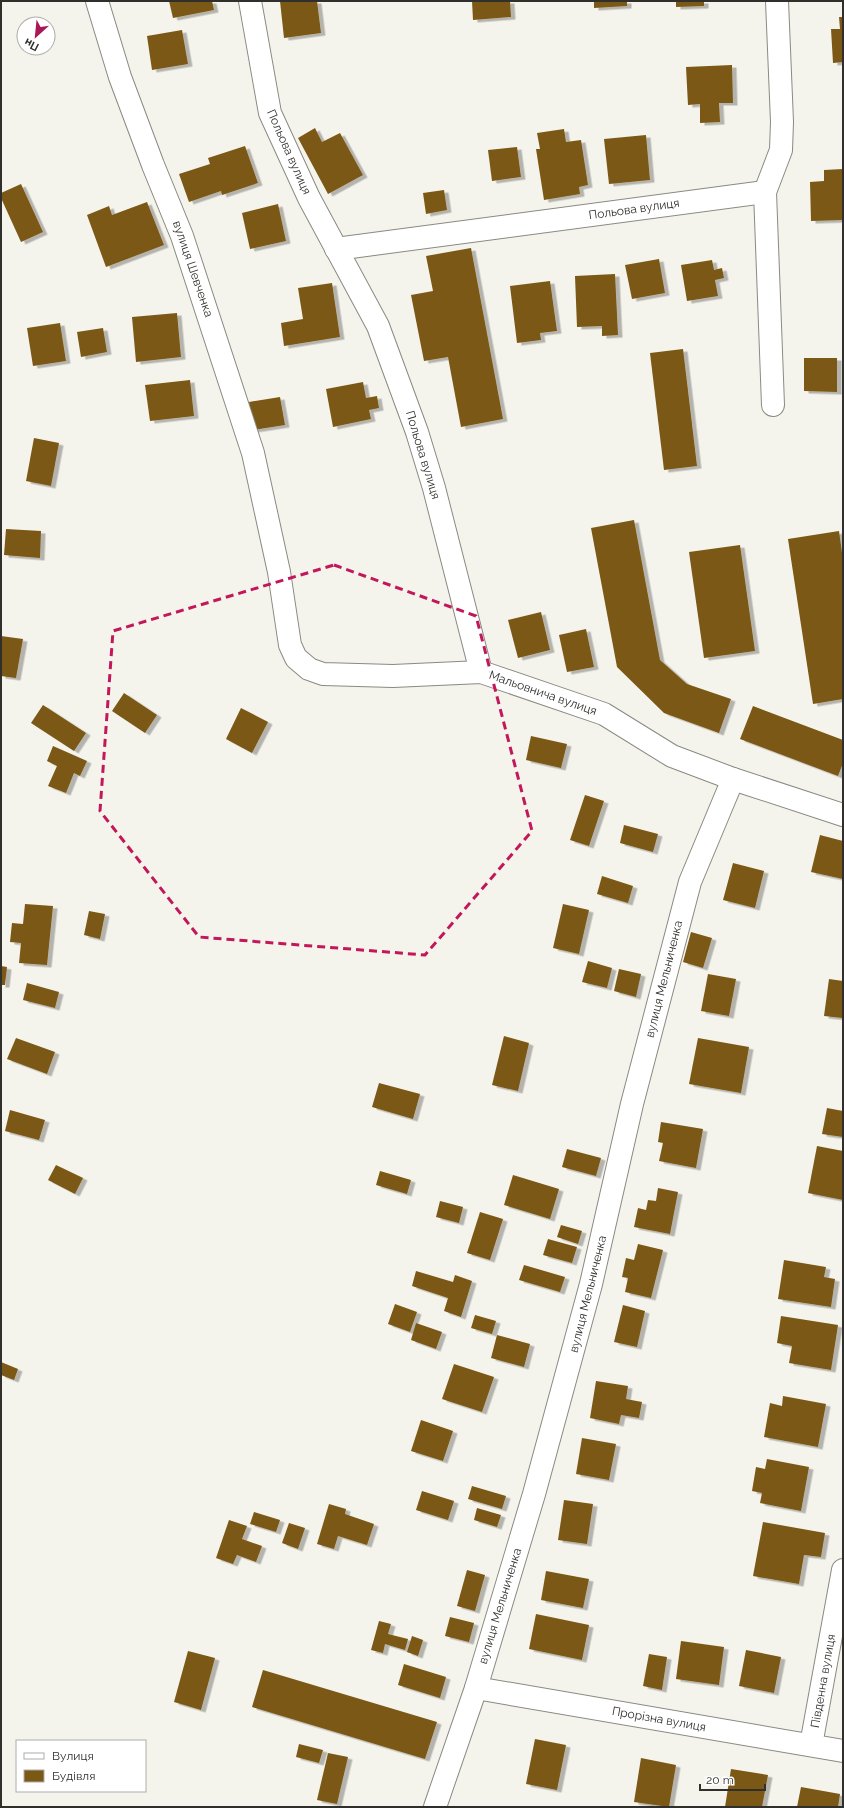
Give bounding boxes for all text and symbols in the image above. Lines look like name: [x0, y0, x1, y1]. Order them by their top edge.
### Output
north arrow: [16, 16, 56, 56]
text: Пн: [22, 35, 41, 54]
street label: Польова вулиця: [264, 107, 314, 197]
street label: Польова вулиця: [588, 196, 680, 222]
street label: вулиця Шевченка: [170, 219, 216, 319]
street label: Польова вулиця: [403, 409, 443, 501]
street label: Мальовнича вулиця: [487, 668, 599, 718]
street label: вулиця Мельниченка: [643, 919, 685, 1039]
street label: вулиця Мельниченка: [567, 1234, 609, 1354]
street label: вулиця Мельниченка: [476, 1546, 524, 1666]
street label: Південна вулиця: [808, 1633, 838, 1729]
street label: Прорізна вулиця: [611, 1704, 707, 1734]
legend: [16, 1740, 146, 1792]
text: Вулиця: [52, 1749, 94, 1763]
scale bar: [700, 1766, 765, 1792]
text: Будівля: [52, 1769, 95, 1783]
text: 20 m: [706, 1773, 734, 1787]

